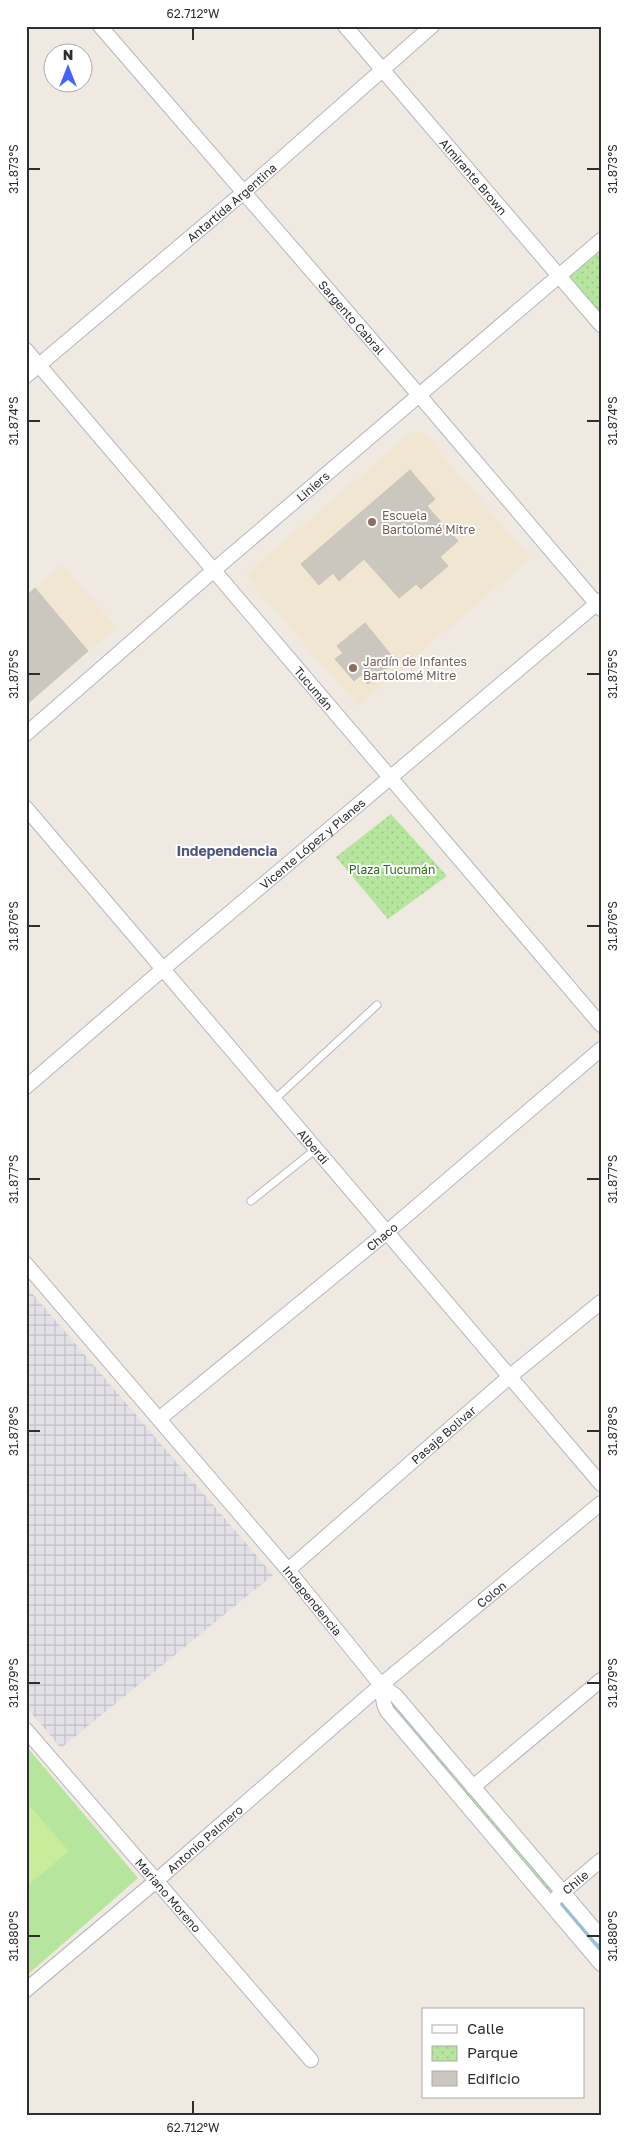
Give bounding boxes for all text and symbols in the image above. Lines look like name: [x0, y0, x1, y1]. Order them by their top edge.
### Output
text: 62.712°W: [166, 6, 220, 21]
north arrow: [42, 42, 92, 92]
text: N: [63, 46, 73, 63]
street label: Almirante Brown: [437, 135, 511, 218]
text: 31.873°S: [6, 144, 21, 194]
text: 31.873°S: [605, 144, 620, 194]
street label: Antartida Argentina: [183, 160, 279, 245]
street label: Sargento Cabral: [316, 277, 388, 358]
text: 31.874°S: [6, 396, 21, 446]
text: 31.874°S: [605, 396, 620, 446]
street label: Liniers: [293, 468, 332, 504]
place label: Escuela Bartolomé Mitre: [382, 508, 475, 537]
marker: Escuela Bartolomé Mitre: [366, 516, 378, 528]
text: 31.875°S: [6, 649, 21, 699]
text: 31.875°S: [605, 649, 620, 699]
place label: Jardín de Infantes Bartolomé Mitre: [363, 654, 467, 683]
marker: Jardín de Infantes Bartolomé Mitre: [347, 662, 359, 674]
street label: Tucumán: [291, 663, 337, 713]
street label: Vicente López y Planes: [256, 795, 368, 892]
district label: Independencia: [177, 842, 277, 859]
park label: Plaza Tucumán: [349, 862, 435, 877]
text: 31.876°S: [6, 901, 21, 951]
text: 31.876°S: [605, 901, 620, 951]
street label: Alberdi: [295, 1126, 333, 1167]
text: 31.877°S: [6, 1154, 21, 1203]
text: 31.877°S: [605, 1154, 620, 1203]
street label: Chaco: [363, 1219, 400, 1254]
street label: Pasaje Bolivar: [408, 1402, 479, 1467]
text: 31.878°S: [6, 1406, 21, 1456]
text: 31.878°S: [605, 1406, 620, 1456]
street label: Independencia: [280, 1562, 345, 1638]
street label: Colon: [473, 1577, 509, 1610]
text: 31.879°S: [6, 1658, 21, 1708]
text: 31.879°S: [605, 1658, 620, 1708]
street label: Antonio Palmero: [163, 1802, 246, 1876]
street label: Mariano Moreno: [132, 1855, 205, 1935]
street label: Chile: [559, 1867, 591, 1897]
text: 31.880°S: [6, 1910, 21, 1961]
text: 31.880°S: [605, 1910, 620, 1961]
legend: [422, 2008, 584, 2098]
text: Calle: [467, 2019, 504, 2037]
text: Parque: [467, 2043, 518, 2061]
text: Edificio: [467, 2069, 520, 2087]
text: 62.712°W: [166, 2120, 220, 2135]

